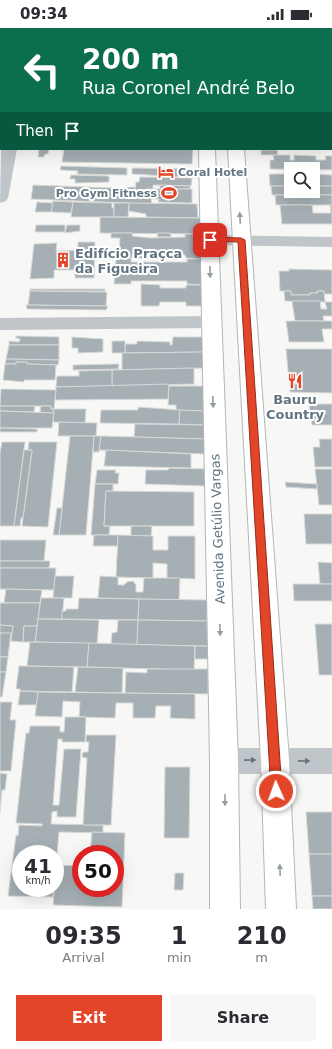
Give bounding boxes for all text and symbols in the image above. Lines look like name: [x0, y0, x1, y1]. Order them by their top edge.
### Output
text: 09:34: [20, 5, 68, 23]
text: 200 m: [82, 43, 179, 76]
icon: left: [16, 44, 68, 96]
text: Rua Coronel André Belo: [82, 77, 295, 98]
icon: arrive: [61, 120, 83, 142]
text: Then: [16, 122, 53, 140]
map controls: [284, 162, 320, 198]
button: search: [284, 162, 320, 198]
hotel icon: Coral Hotel: [157, 163, 175, 181]
place label: Coral Hotel: [178, 166, 247, 179]
sports icon: Pro Gym Fitness: [160, 184, 178, 202]
place label: Pro Gym Fitness: [56, 187, 157, 200]
one-way arrow: [237, 211, 243, 224]
pin: [193, 223, 227, 257]
icon: arrive: [199, 229, 221, 251]
place label: Edifício Praçca da Figueira: [75, 246, 182, 276]
building icon: Edifício Praçca da Figueira: [54, 251, 72, 269]
one-way arrow: [207, 266, 213, 279]
restaurant icon: Bauru Country: [286, 372, 304, 390]
place label: Bauru Country: [266, 392, 325, 422]
one-way arrow: [210, 396, 216, 409]
street label: Avenida Getúlio Vargas: [207, 453, 228, 605]
one-way arrow: [217, 624, 223, 637]
one-way arrow: [244, 757, 256, 764]
one-way arrow: [298, 758, 311, 764]
position arrow: [255, 770, 297, 812]
one-way arrow: [222, 794, 228, 807]
speed limit sign: 50: [72, 845, 124, 897]
text: 41: [24, 854, 52, 878]
one-way arrow: [276, 864, 283, 876]
text: km/h: [25, 875, 51, 886]
text: 09:35: [45, 922, 122, 950]
text: 1: [171, 922, 187, 950]
text: 210: [237, 922, 287, 950]
text: Arrival: [62, 950, 105, 965]
text: min: [167, 950, 191, 965]
text: m: [255, 950, 268, 965]
button: Exit: [16, 995, 162, 1041]
button: Share: [170, 995, 316, 1041]

